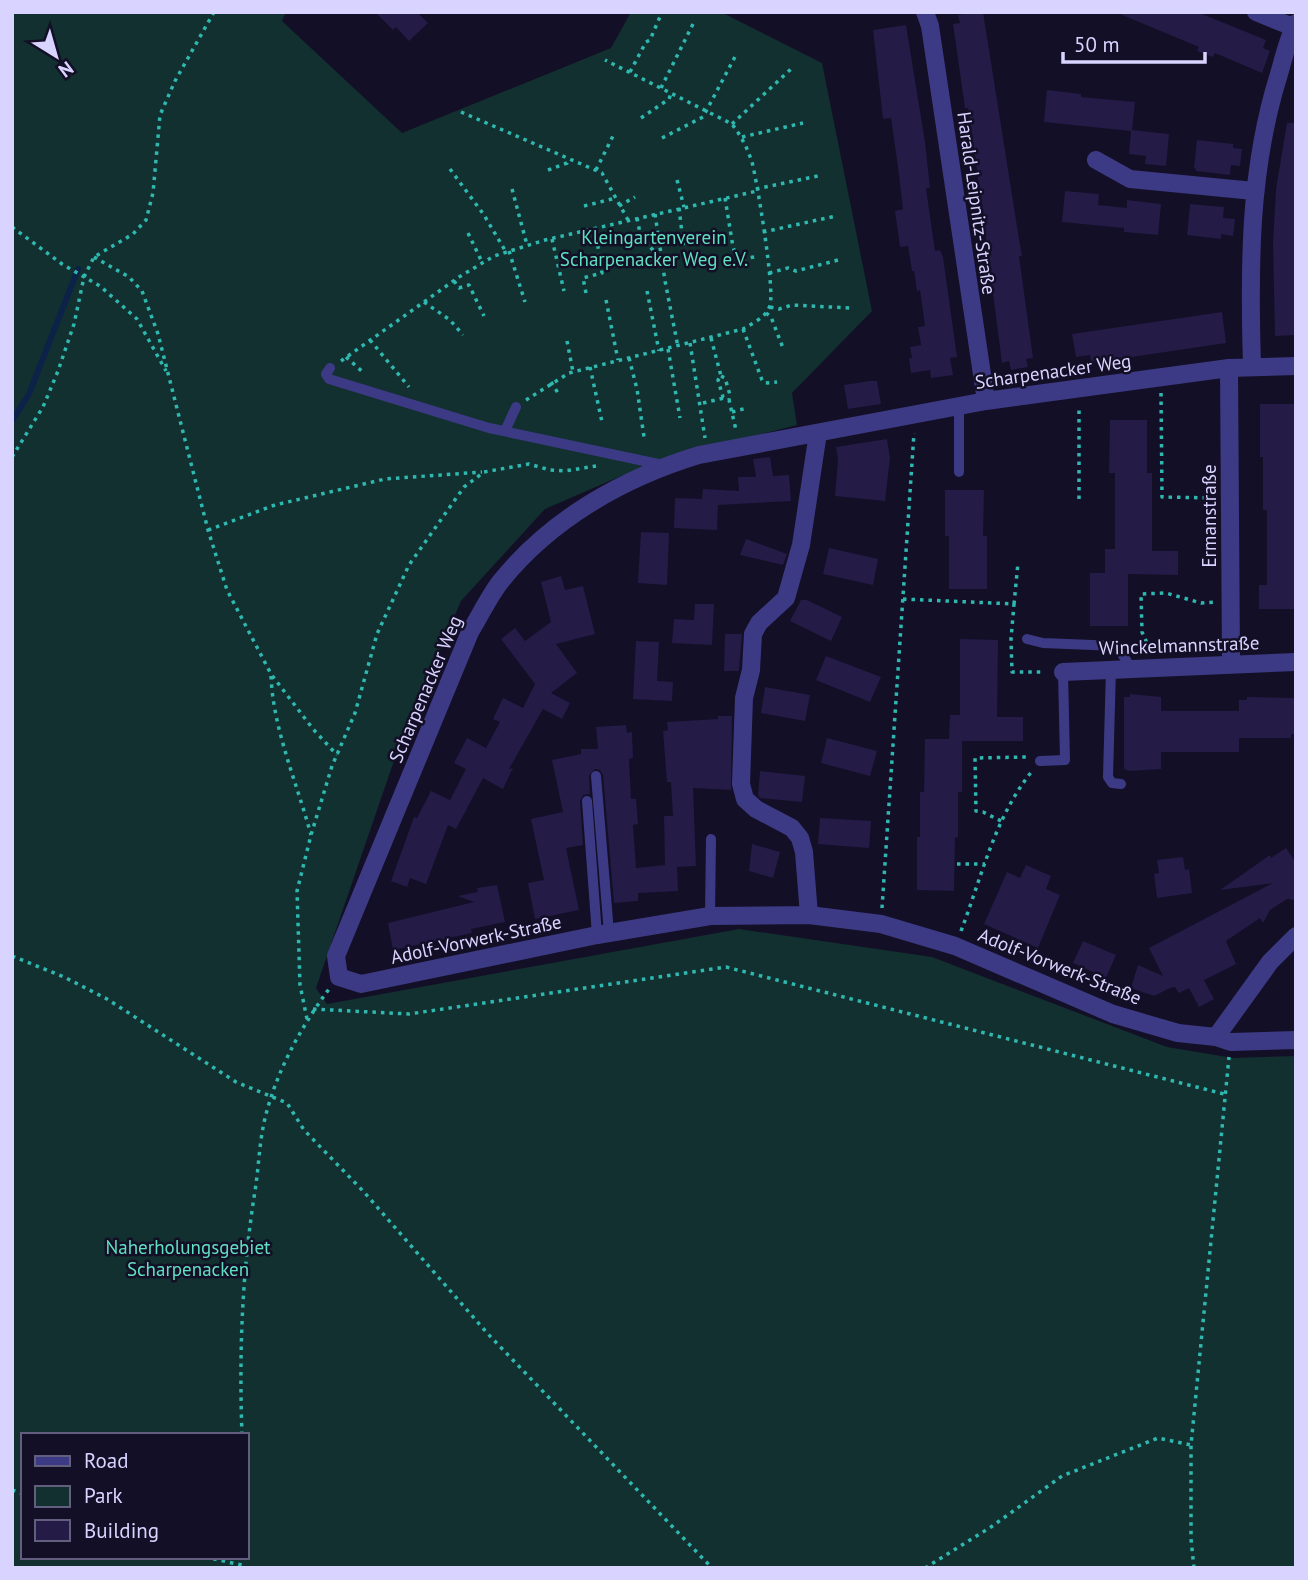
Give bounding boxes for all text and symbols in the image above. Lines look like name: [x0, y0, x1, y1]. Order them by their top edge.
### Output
north arrow: [21, 21, 91, 91]
scale bar: [1063, 21, 1205, 65]
text: 50 m: [1074, 31, 1120, 58]
text: N: [54, 56, 78, 83]
street label: Harald-Leipnitz-Straße: [952, 110, 1002, 296]
park label: Kleingartenverein Scharpenacker Weg e.V.: [560, 225, 748, 271]
street label: Scharpenacker Weg: [973, 348, 1133, 394]
street label: Ermanstraße: [1197, 464, 1221, 568]
street label: Scharpenacker Weg: [383, 612, 467, 766]
street label: Winckelmannstraße: [1098, 630, 1260, 660]
street label: Adolf-Vorwerk-Straße: [388, 909, 564, 969]
street label: Adolf-Vorwerk-Straße: [975, 922, 1145, 1010]
park label: Naherholungsgebiet Scharpenacken: [106, 1235, 271, 1281]
legend: [21, 1433, 248, 1559]
text: Road: [84, 1447, 128, 1474]
text: Park: [84, 1482, 123, 1509]
text: Building: [84, 1517, 159, 1544]

